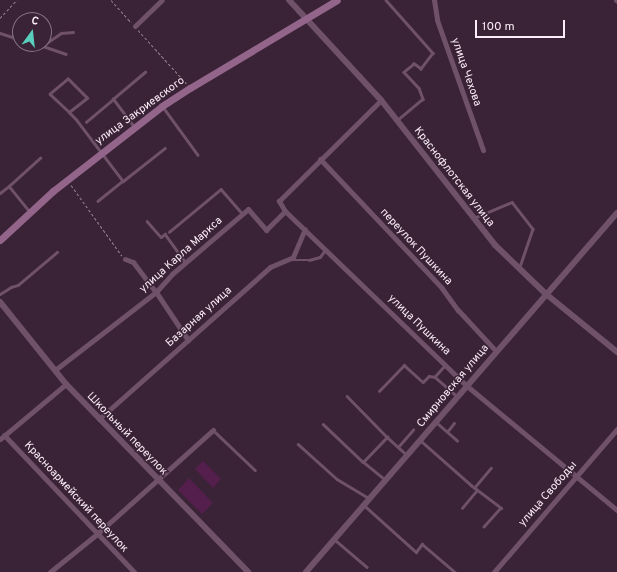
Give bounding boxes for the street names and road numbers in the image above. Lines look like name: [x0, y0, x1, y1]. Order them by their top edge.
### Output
street label: улица Чехова: [448, 36, 484, 108]
street label: улица Закриевского: [93, 74, 187, 148]
street label: Краснофлотская улица: [411, 125, 497, 229]
street label: переулок Пушкина: [377, 206, 455, 288]
street label: улица Карла Маркса: [137, 214, 225, 296]
street label: Базарная улица: [163, 284, 235, 350]
street label: улица Пушкина: [385, 292, 453, 358]
street label: Смирновская улица: [414, 342, 492, 430]
street label: Школьный переулок: [84, 390, 170, 478]
street label: Красноармейский переулок: [21, 439, 131, 555]
street label: улица Свободы: [516, 459, 580, 529]

